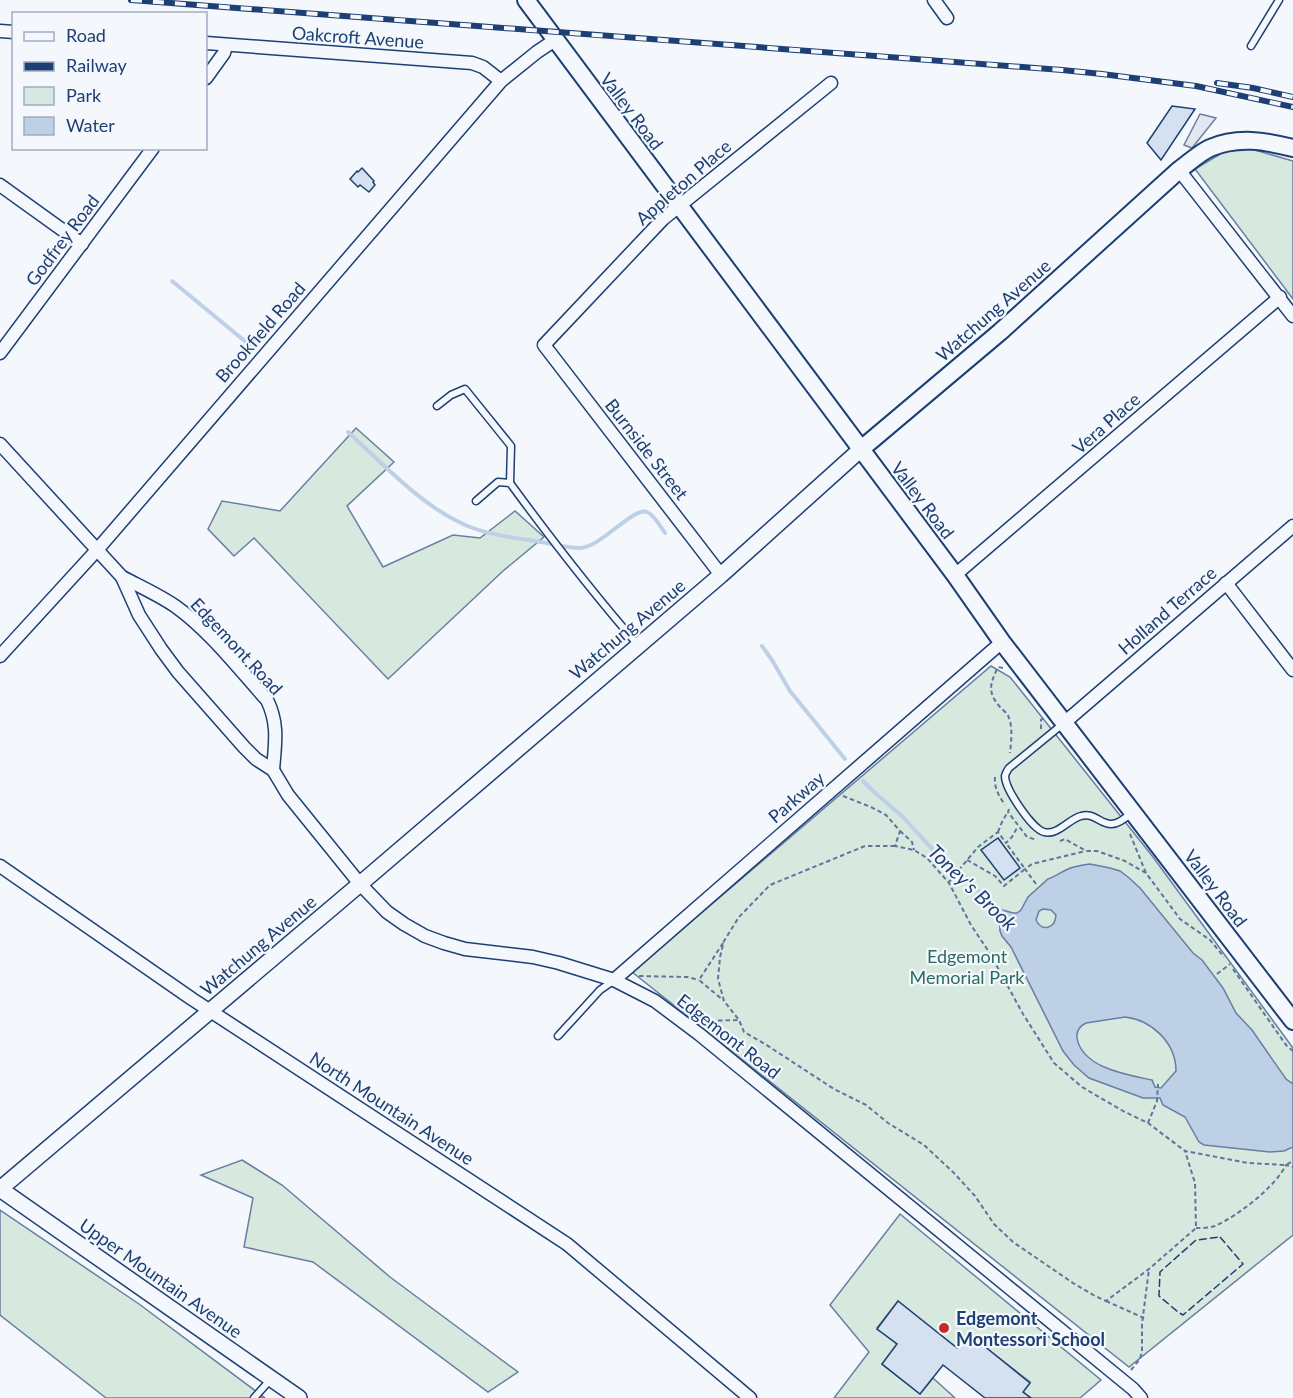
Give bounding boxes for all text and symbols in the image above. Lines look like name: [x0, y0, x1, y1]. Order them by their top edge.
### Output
legend: [12, 12, 207, 150]
street label: Oakcroft Avenue: [291, 21, 425, 53]
text: Road: [66, 24, 106, 46]
text: Railway: [66, 54, 127, 76]
street label: Valley Road: [596, 68, 668, 154]
text: Park: [66, 84, 102, 106]
text: Water: [66, 114, 115, 136]
street label: Appleton Place: [631, 135, 735, 229]
street label: Godfrey Road: [21, 190, 103, 290]
street label: Watchung Avenue: [931, 254, 1055, 366]
street label: Brookfield Road: [210, 277, 310, 387]
street label: Vera Place: [1068, 388, 1144, 458]
street label: Burnside Street: [601, 394, 693, 504]
street label: Valley Road: [887, 457, 959, 543]
street label: Holland Terrace: [1113, 561, 1221, 659]
street label: Watchung Avenue: [565, 574, 689, 684]
street label: Edgemont Road: [186, 593, 288, 699]
street label: Parkway: [763, 766, 829, 827]
water label: Toney's Brook: [924, 839, 1023, 935]
street label: Valley Road: [1180, 845, 1252, 931]
street label: Watchung Avenue: [196, 890, 320, 1000]
park label: Edgemont Memorial Park: [910, 945, 1025, 988]
street label: Edgemont Road: [673, 989, 785, 1083]
street label: North Mountain Avenue: [306, 1047, 478, 1169]
street label: Upper Mountain Avenue: [75, 1214, 247, 1342]
place label: Edgemont Montessori School: [956, 1307, 1105, 1350]
marker: Edgemont Montessori School: [937, 1321, 951, 1335]

